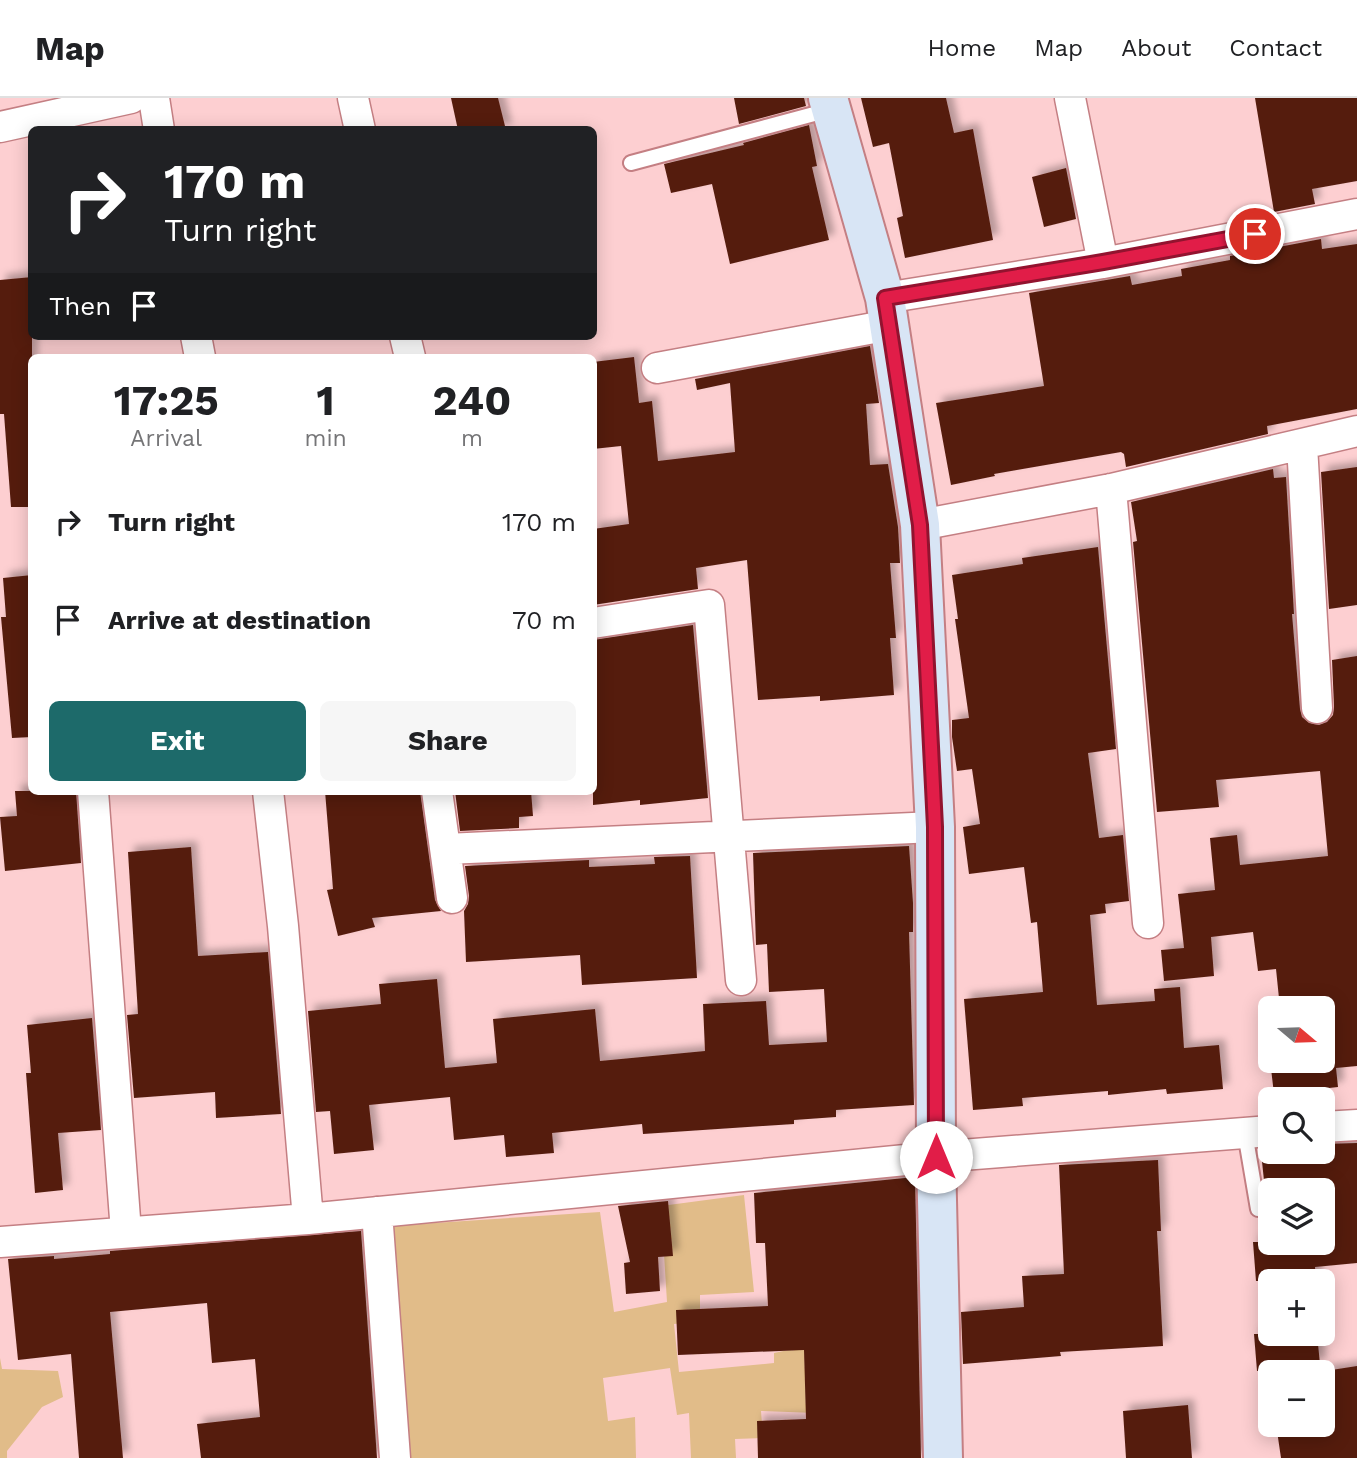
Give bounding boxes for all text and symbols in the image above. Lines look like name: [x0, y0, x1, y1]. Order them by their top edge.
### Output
text: Map: [35, 29, 105, 68]
text: Home: [928, 34, 996, 62]
text: Map: [1034, 34, 1083, 62]
text: About: [1121, 34, 1191, 62]
text: Contact: [1229, 34, 1322, 62]
text: 170 m: [164, 152, 305, 210]
icon: right: [49, 154, 140, 245]
pin: [1225, 204, 1285, 264]
text: Turn right: [164, 211, 316, 249]
icon: arrive: [1236, 215, 1274, 253]
icon: arrive: [125, 287, 163, 325]
text: Then: [49, 291, 111, 321]
text: 17:25: [114, 376, 219, 425]
text: 1: [317, 376, 335, 425]
text: 240: [433, 376, 511, 425]
text: Arrival: [130, 425, 202, 452]
text: min: [305, 425, 347, 452]
text: m: [461, 425, 483, 452]
icon: right: [49, 503, 87, 541]
text: Turn right: [108, 507, 235, 537]
text: 170 m: [502, 507, 576, 537]
icon: arrive: [49, 601, 87, 639]
text: Arrive at destination: [108, 605, 371, 635]
text: 70 m: [512, 605, 576, 635]
button: Exit: [49, 701, 306, 781]
button: Share: [320, 701, 576, 781]
north arrow: [1258, 996, 1335, 1073]
map controls: [1258, 996, 1335, 1437]
button: search: [1258, 1087, 1335, 1164]
position arrow: [899, 1120, 973, 1194]
button: layers: [1258, 1178, 1335, 1255]
button: +: [1258, 1269, 1335, 1346]
button: −: [1258, 1360, 1335, 1437]

